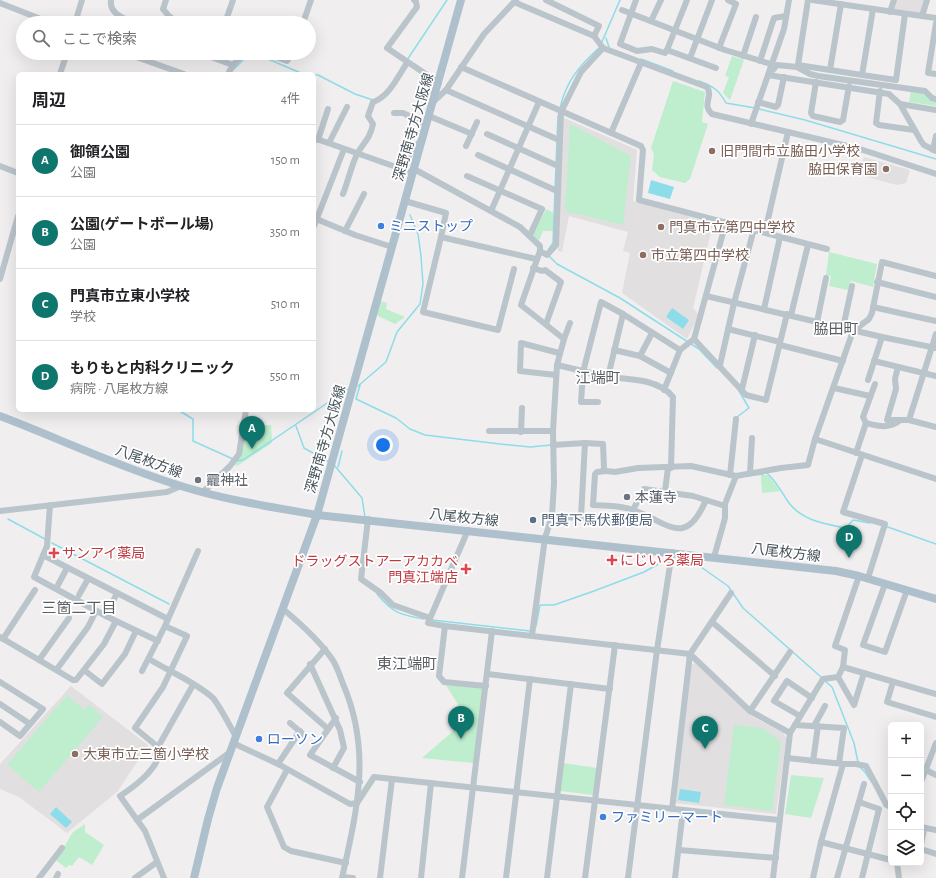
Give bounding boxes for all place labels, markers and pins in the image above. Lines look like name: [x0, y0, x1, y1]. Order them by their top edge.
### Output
place label: 旧門間市立脇田小学校: [720, 144, 860, 159]
marker: 旧門間市立脇田小学校: [707, 146, 717, 156]
place label: 脇田保育園: [808, 162, 878, 177]
marker: 脇田保育園: [881, 164, 891, 174]
place label: ミニストップ: [389, 219, 473, 234]
place label: 門真市立第四中学校: [669, 219, 795, 235]
marker: ミニストップ: [376, 221, 386, 231]
marker: 門真市立第四中学校: [656, 222, 666, 232]
place label: 市立第四中学校: [651, 247, 749, 263]
marker: 市立第四中学校: [638, 250, 648, 260]
pin: A: [239, 416, 265, 449]
place label: 龗神社: [206, 473, 248, 488]
marker: 龗神社: [193, 475, 203, 485]
place label: 本蓮寺: [635, 490, 677, 505]
marker: 本蓮寺: [622, 492, 632, 502]
place label: 門真下馬伏郵便局: [541, 512, 653, 528]
marker: 門真下馬伏郵便局: [528, 515, 538, 525]
pin: D: [836, 525, 862, 558]
place label: サンアイ薬局: [62, 546, 145, 561]
marker: サンアイ薬局: [49, 548, 59, 558]
place label: にじいろ薬局: [620, 553, 704, 568]
place label: ドラッグストアーアカカベ 門真江端店: [291, 554, 458, 585]
marker: にじいろ薬局: [607, 555, 617, 565]
marker: ドラッグストアーアカカベ 門真江端店: [461, 564, 471, 574]
pin: B: [448, 706, 474, 739]
pin: C: [692, 716, 718, 749]
place label: ローソン: [267, 733, 323, 747]
marker: ローソン: [254, 734, 264, 744]
place label: 大東市立三箇小学校: [83, 746, 209, 762]
marker: 大東市立三箇小学校: [70, 749, 80, 759]
place label: ファミリーマート: [611, 811, 723, 825]
marker: ファミリーマート: [598, 812, 608, 822]

